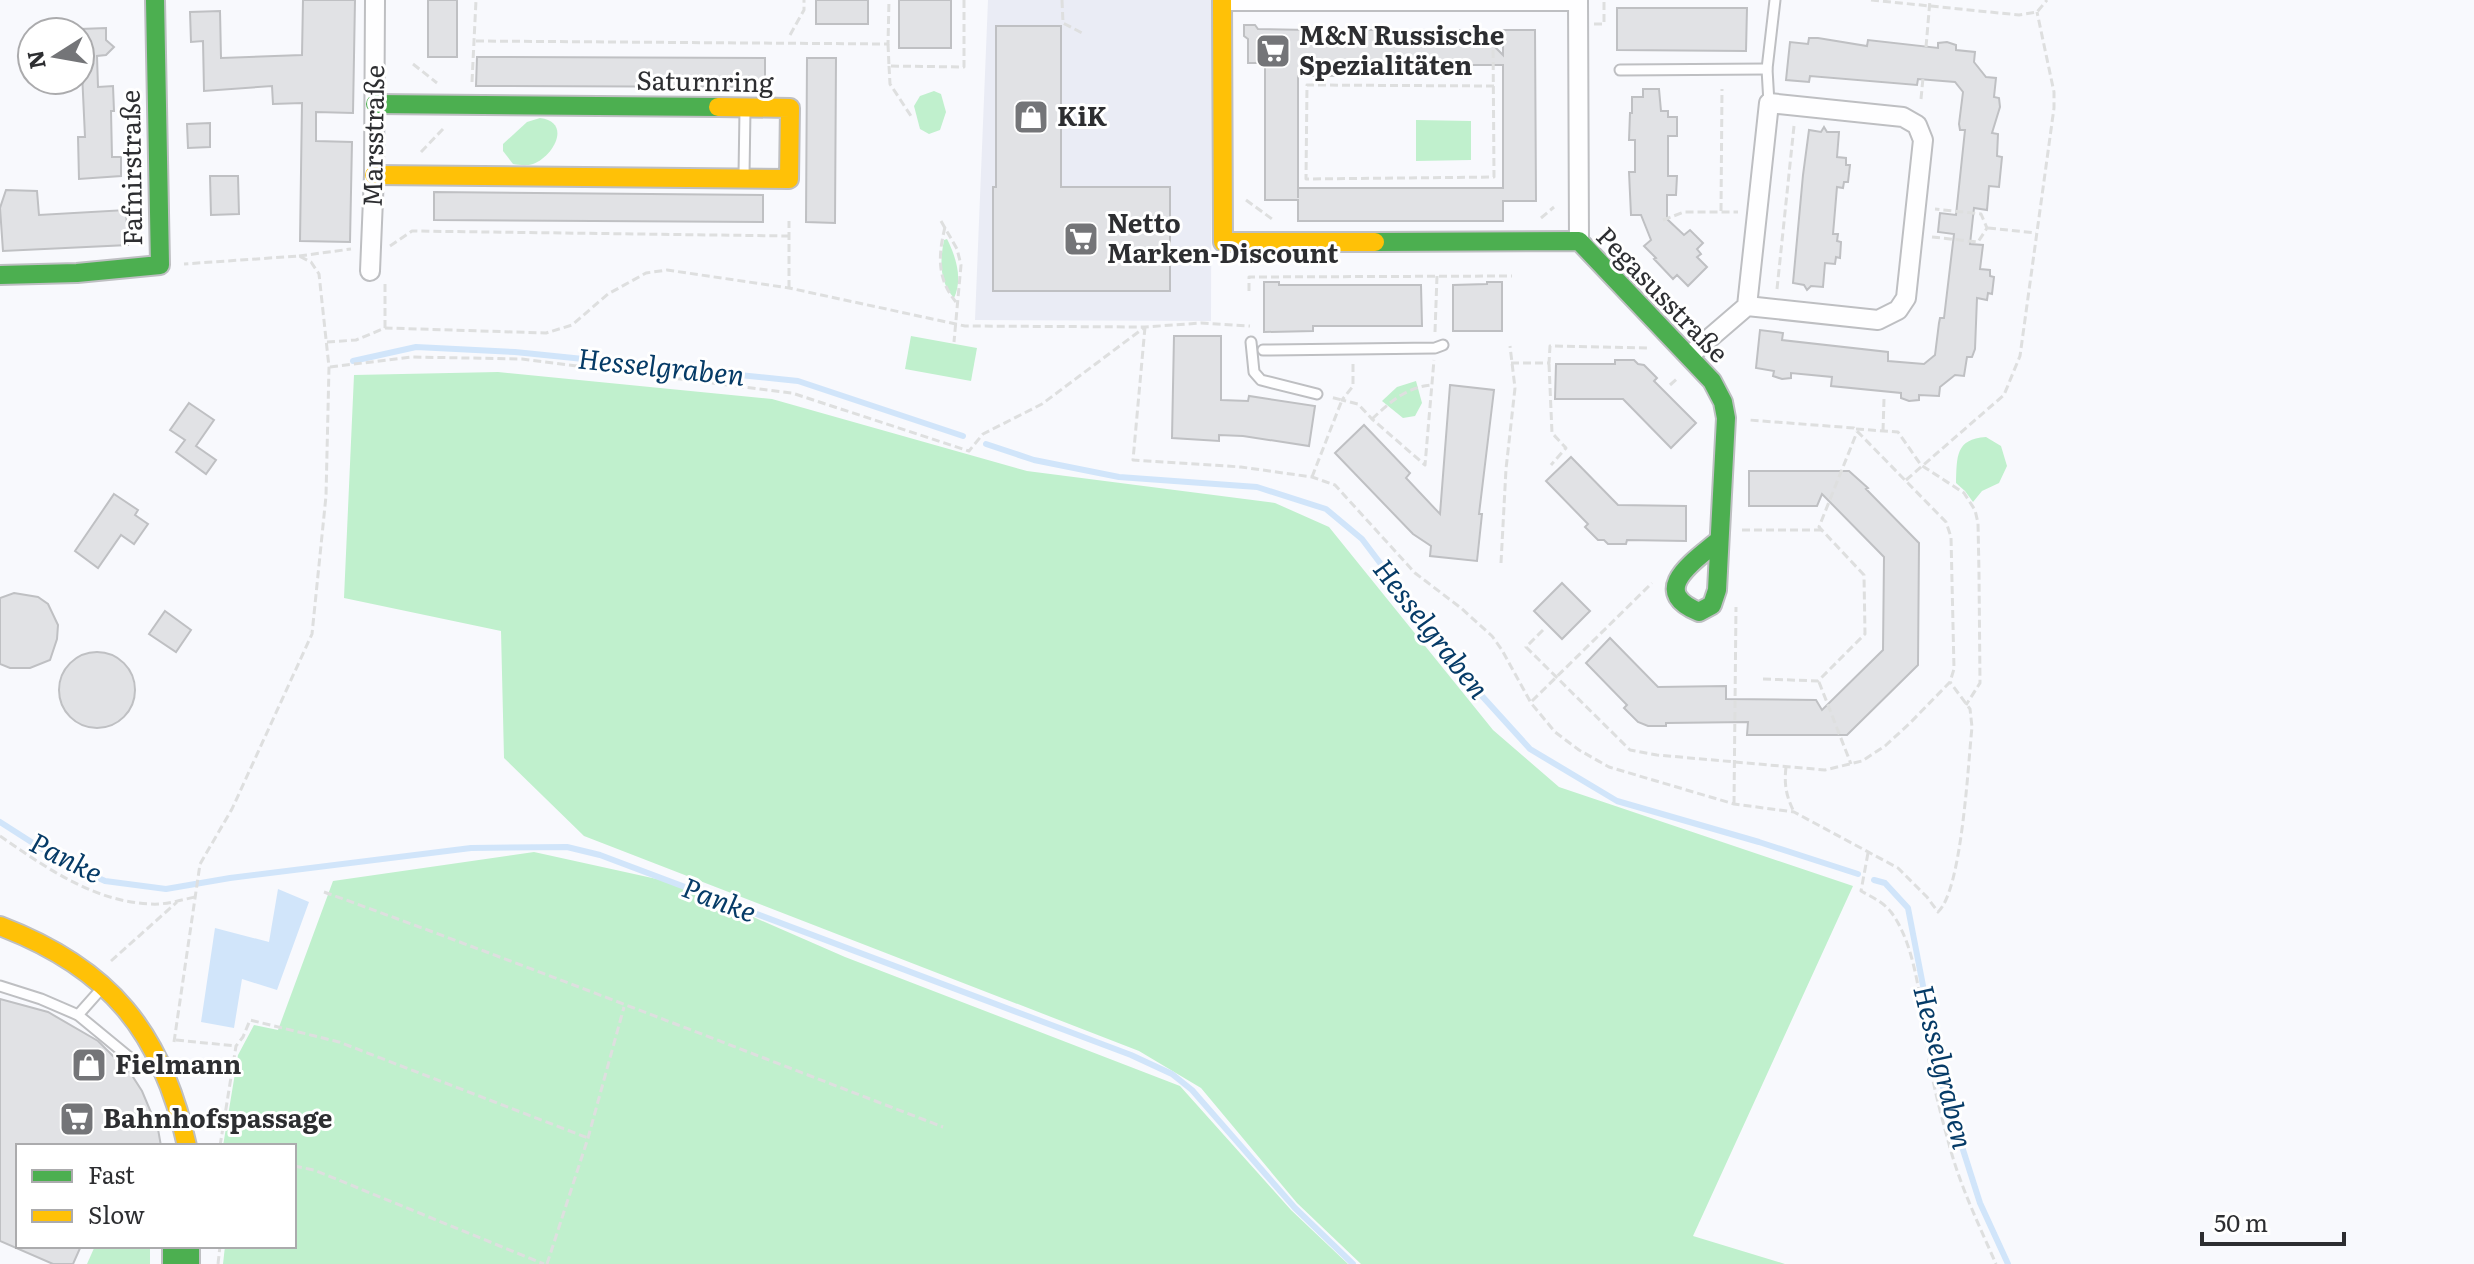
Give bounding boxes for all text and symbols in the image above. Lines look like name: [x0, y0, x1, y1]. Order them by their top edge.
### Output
place label: M&N Russische Spezialitäten: [1299, 14, 1504, 83]
north arrow: [16, 16, 96, 96]
supermarket icon: M&N Russische Spezialitäten: [1254, 32, 1292, 70]
text: N: [17, 48, 53, 72]
street label: Saturnring: [636, 59, 774, 100]
street label: Marsstraße: [351, 65, 392, 207]
street label: Fafnirstraße: [109, 90, 150, 246]
place label: KiK: [1057, 95, 1108, 134]
shop icon: KiK: [1012, 98, 1050, 136]
place label: Netto Marken-Discount: [1107, 202, 1339, 271]
street label: Pegasusstraße: [1589, 216, 1739, 370]
supermarket icon: Netto Marken-Discount: [1062, 220, 1100, 258]
water label: Hesselgraben: [576, 335, 747, 395]
water label: Hesselgraben: [1364, 549, 1501, 707]
water label: Panke: [23, 820, 111, 892]
water label: Panke: [676, 865, 763, 931]
water label: Hesselgraben: [1904, 980, 1986, 1153]
place label: Fielmann: [115, 1043, 241, 1082]
shop icon: Fielmann: [70, 1046, 108, 1084]
place label: Bahnhofspassage: [103, 1097, 332, 1136]
supermarket icon: Bahnhofspassage: [58, 1100, 96, 1138]
legend: [16, 1144, 296, 1248]
text: Fast: [88, 1156, 135, 1191]
text: Slow: [88, 1196, 145, 1231]
scale bar: [2202, 1196, 2344, 1246]
text: 50 m: [2214, 1204, 2268, 1239]

